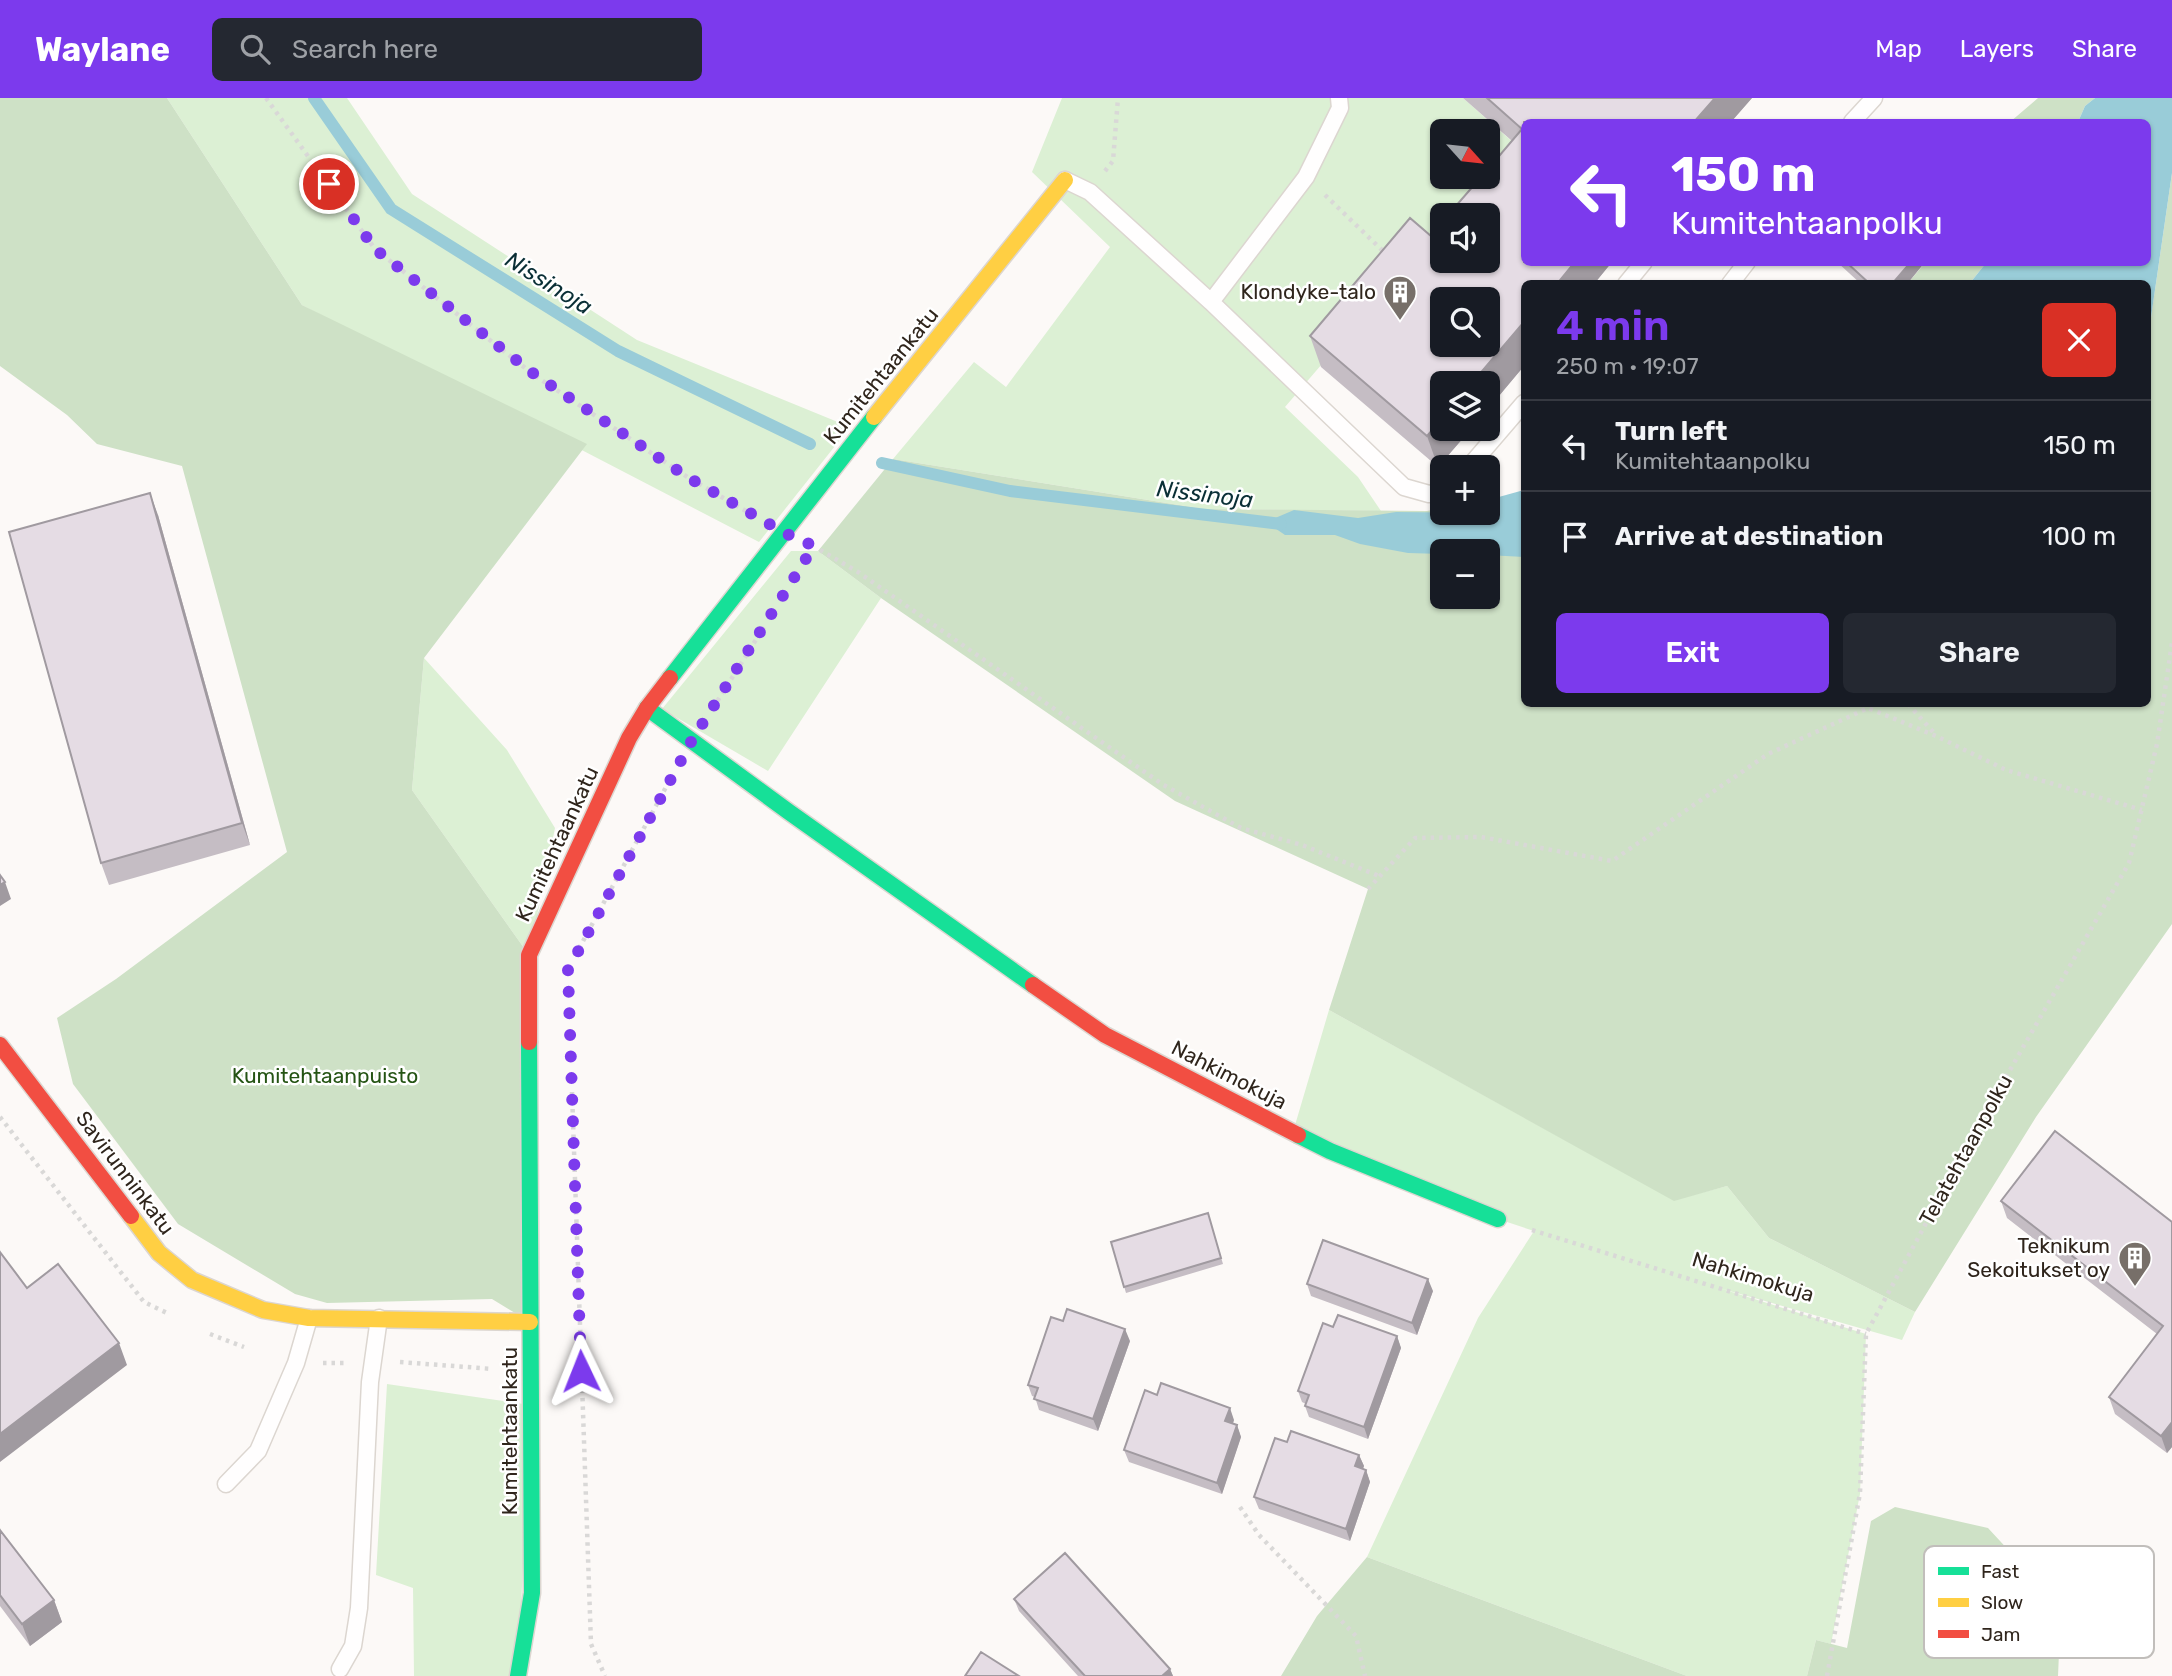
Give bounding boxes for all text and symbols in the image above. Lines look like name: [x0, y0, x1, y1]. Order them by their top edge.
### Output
search box: [212, 18, 702, 81]
text: Waylane: [35, 30, 170, 69]
icon: search: [236, 30, 274, 68]
text: Search here: [292, 34, 438, 65]
text: Map: [1875, 35, 1922, 63]
text: Layers: [1960, 35, 2034, 63]
text: Share: [2072, 35, 2137, 63]
north arrow: [1430, 119, 1500, 189]
map controls: [1430, 119, 1500, 609]
text: 150 m: [1671, 145, 1816, 203]
icon: left: [1556, 147, 1647, 238]
pin: [299, 154, 359, 214]
icon: arrive: [310, 165, 348, 203]
button: sound: [1430, 203, 1500, 273]
text: Kumitehtaanpolku: [1671, 204, 1943, 242]
water label: Nissinoja: [500, 245, 598, 321]
building icon: Klondyke-talo: [1381, 273, 1419, 322]
place label: Klondyke-talo: [1241, 279, 1376, 304]
button: search: [1430, 287, 1500, 357]
text: 4 min: [1556, 301, 1670, 351]
street label: Kumitehtaankatu: [818, 302, 943, 449]
button: close: [2042, 303, 2116, 377]
text: 250 m · 19:07: [1556, 352, 1699, 380]
button: layers: [1430, 371, 1500, 441]
text: Turn left: [1615, 416, 1727, 447]
icon: left: [1556, 427, 1594, 465]
text: 150 m: [2043, 430, 2116, 461]
text: Kumitehtaanpolku: [1615, 447, 1810, 475]
button: +: [1430, 455, 1500, 525]
water label: Nissinoja: [1155, 474, 1255, 514]
icon: arrive: [1556, 518, 1594, 556]
text: Arrive at destination: [1615, 521, 1883, 552]
text: 100 m: [2042, 521, 2116, 552]
button: −: [1430, 539, 1500, 609]
button: Exit: [1556, 613, 1829, 693]
button: Share: [1843, 613, 2116, 693]
street label: Kumitehtaankatu: [510, 762, 603, 925]
street label: Nahkimokuja: [1167, 1035, 1291, 1114]
park label: Kumitehtaanpuisto: [232, 1063, 418, 1088]
street label: Telatehtaanpolku: [1914, 1070, 2017, 1229]
street label: Savirunninkatu: [71, 1106, 180, 1239]
place label: Teknikum Sekoitukset oy: [1967, 1233, 2110, 1282]
building icon: Teknikum Sekoitukset oy: [2116, 1239, 2154, 1288]
street label: Nahkimokuja: [1689, 1246, 1817, 1307]
position arrow: [544, 1334, 618, 1408]
street label: Kumitehtaankatu: [497, 1347, 522, 1515]
legend: [1924, 1546, 2154, 1658]
text: Fast: [1981, 1560, 2020, 1583]
text: Slow: [1981, 1591, 2023, 1614]
text: Jam: [1981, 1623, 2020, 1646]

